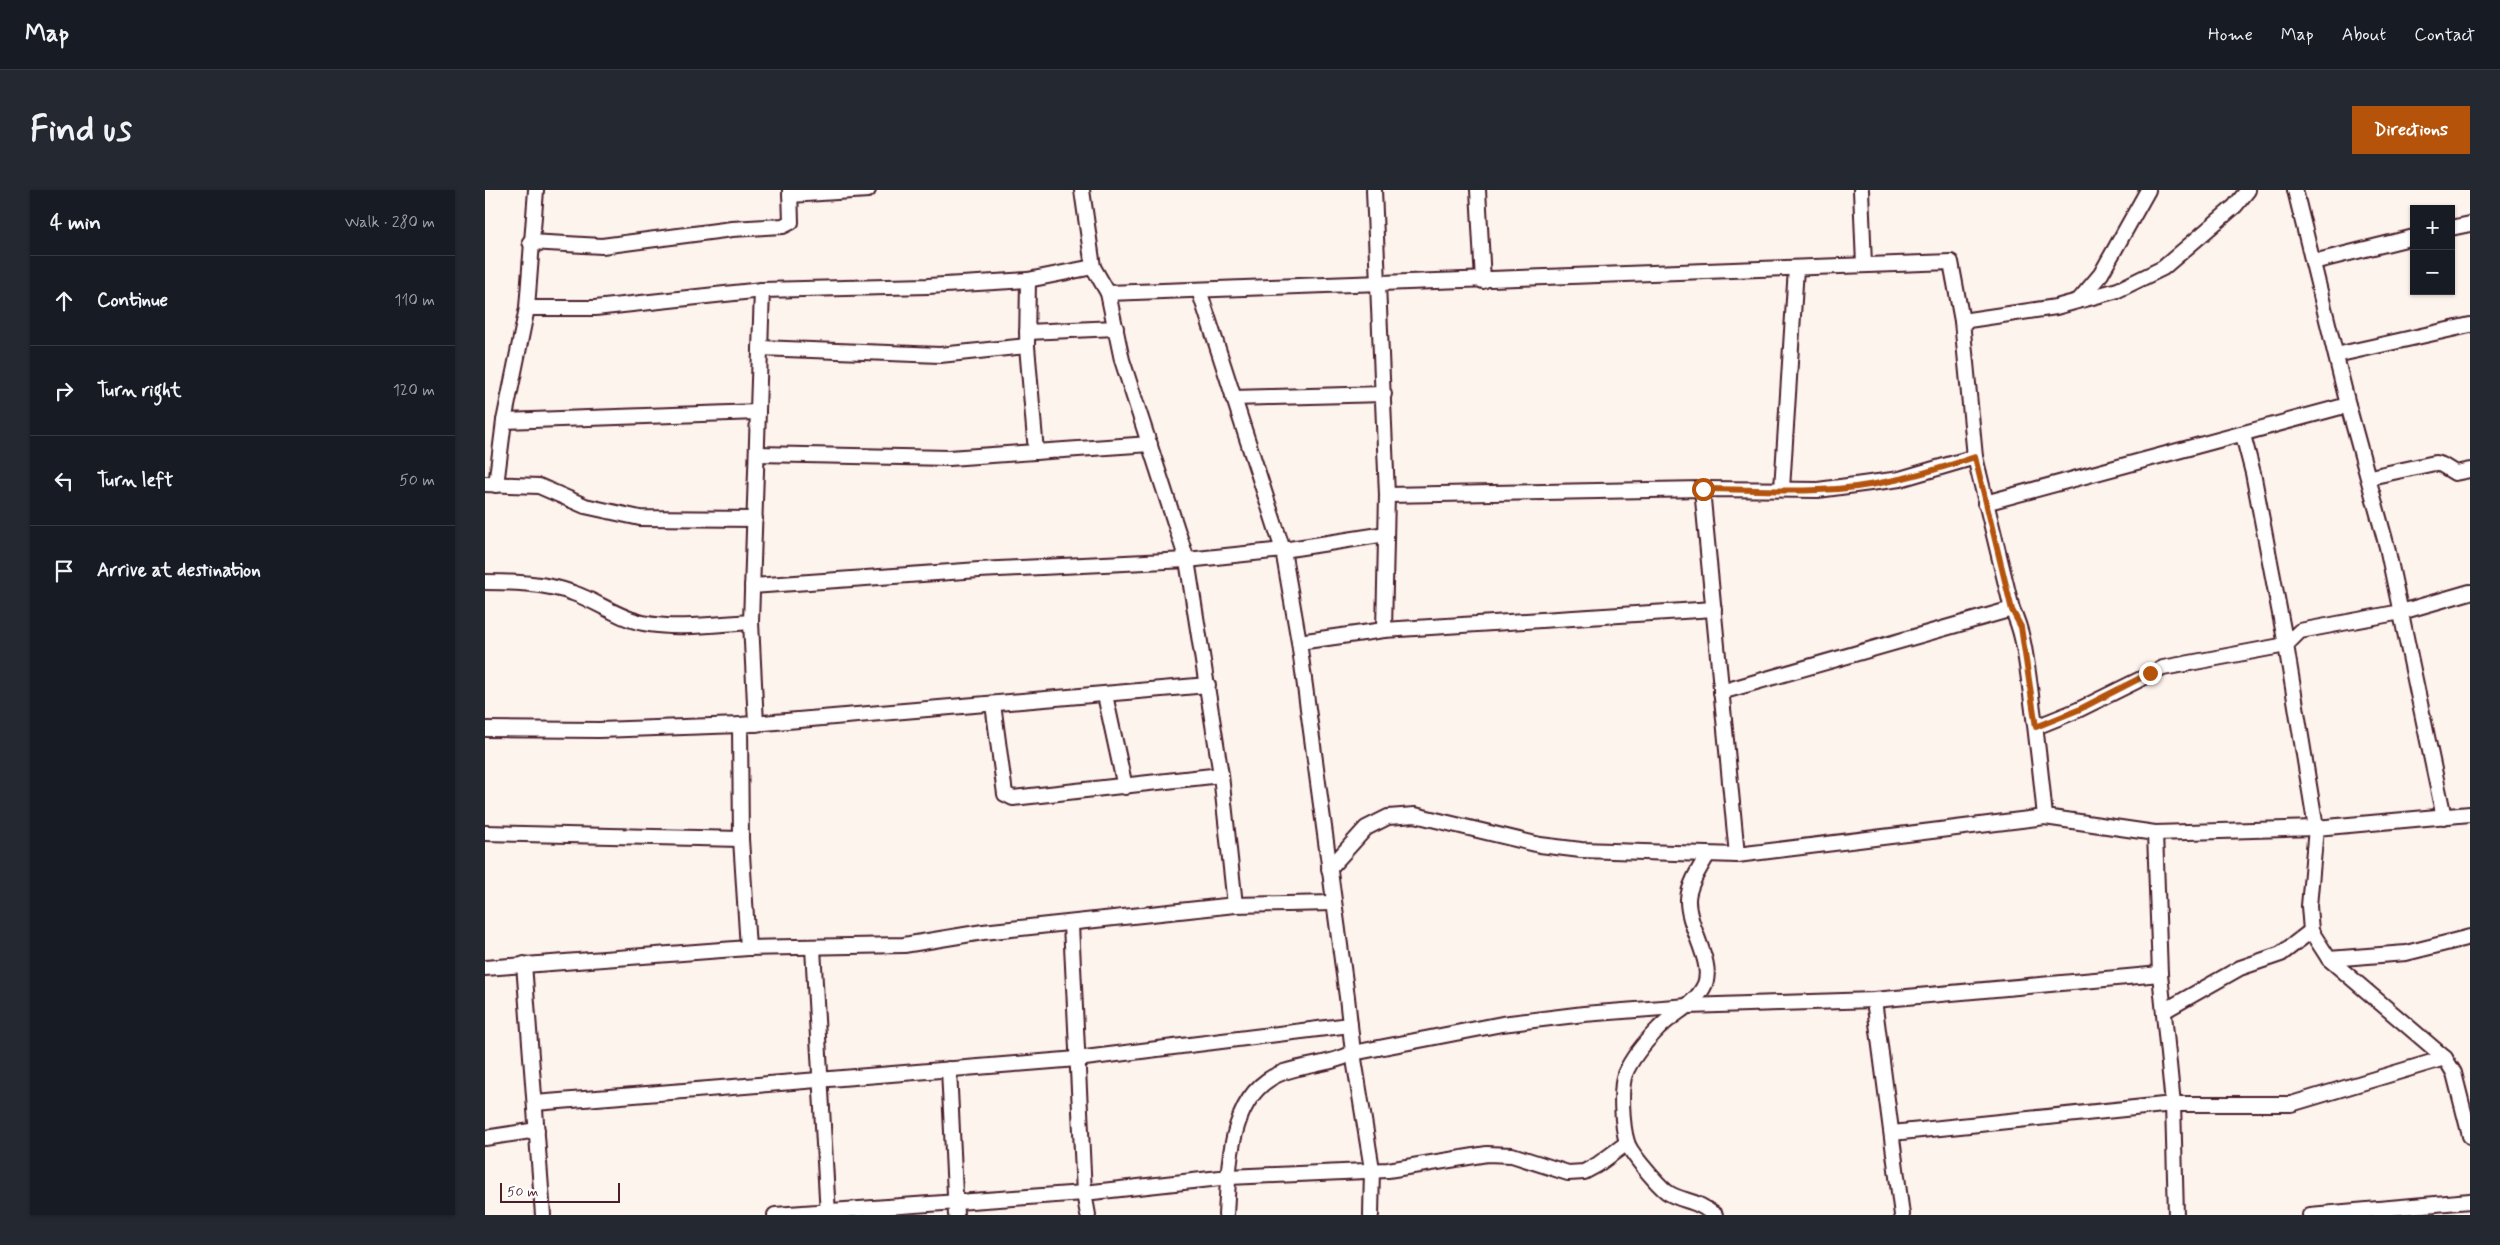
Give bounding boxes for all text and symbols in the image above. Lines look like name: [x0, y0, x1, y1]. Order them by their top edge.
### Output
text: Map: [25, 19, 69, 50]
text: Home: [2208, 23, 2253, 47]
text: Map: [2281, 23, 2314, 47]
text: About: [2342, 23, 2386, 47]
text: Contact: [2414, 23, 2475, 47]
button: Directions: [2352, 106, 2470, 154]
text: Find us: [30, 107, 132, 153]
map controls: [2410, 205, 2455, 295]
button: +: [2410, 205, 2455, 250]
text: 4 min: [50, 209, 101, 237]
text: Walk · 280 m: [345, 212, 435, 233]
button: −: [2410, 250, 2455, 295]
icon: ahead: [50, 287, 78, 315]
text: Continue: [97, 288, 168, 313]
text: 110 m: [394, 290, 435, 311]
icon: right: [50, 377, 78, 405]
text: Turn right: [97, 378, 181, 403]
text: 120 m: [393, 380, 435, 401]
icon: left: [50, 467, 78, 495]
text: Turn left: [97, 468, 173, 493]
text: 50 m: [399, 470, 435, 491]
route start: [1692, 478, 1715, 501]
icon: arrive: [50, 557, 78, 585]
text: Arrive at destination: [97, 558, 261, 583]
route end: [2139, 662, 2162, 685]
scale bar: [500, 1180, 620, 1203]
text: 50 m: [507, 1183, 538, 1201]

